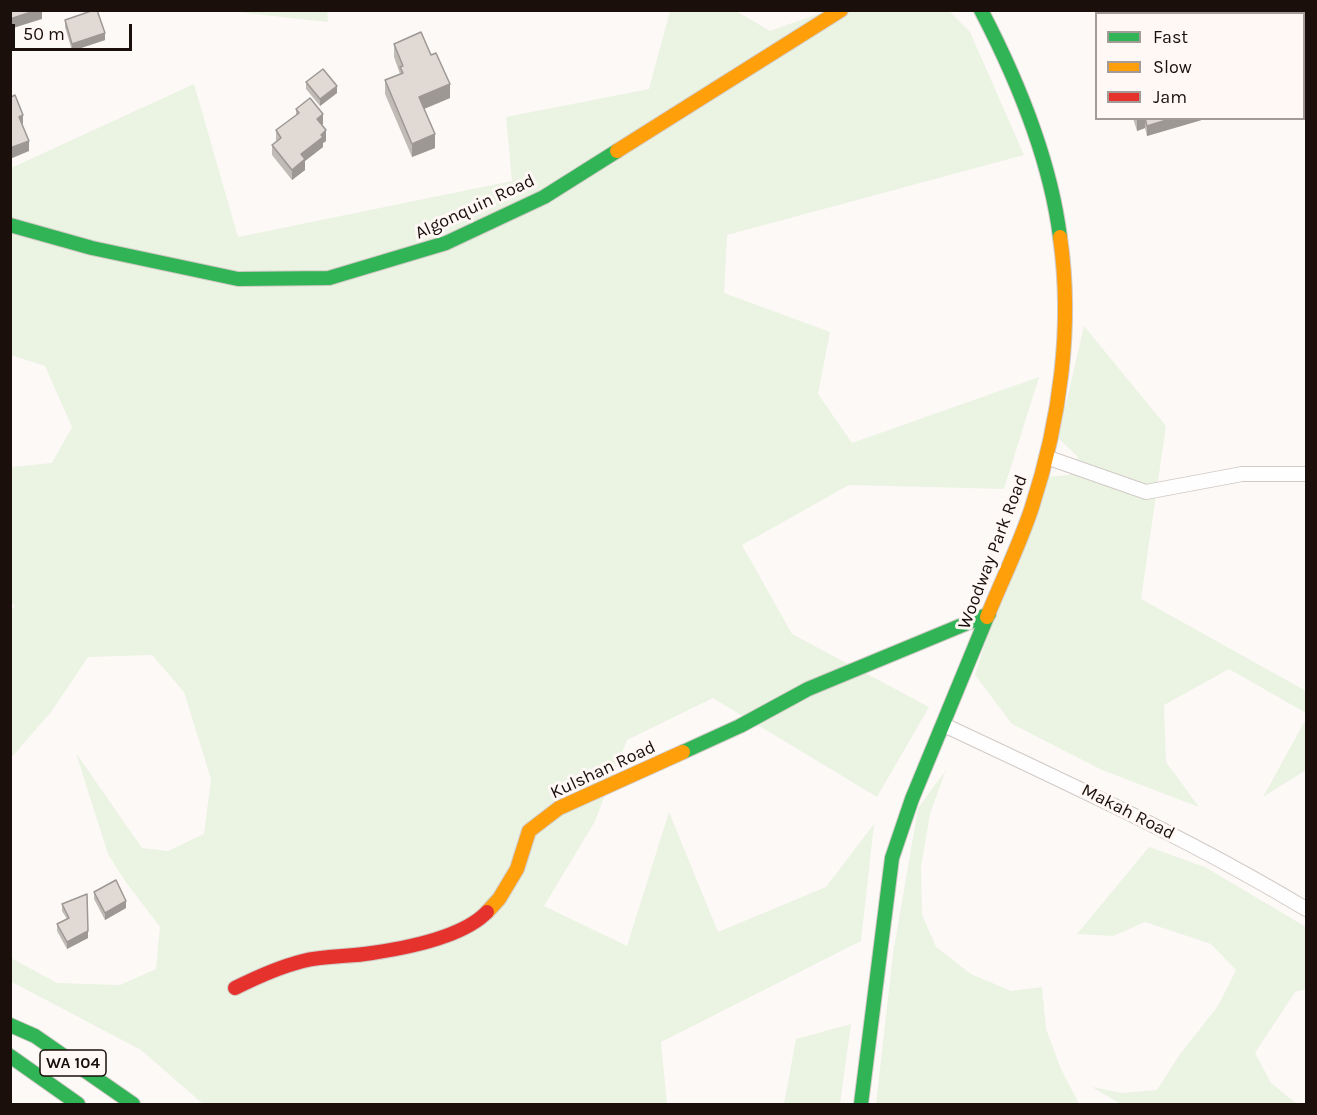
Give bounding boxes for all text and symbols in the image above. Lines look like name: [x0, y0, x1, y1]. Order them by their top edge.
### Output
scale bar: [15, 12, 135, 50]
legend: [1095, 12, 1305, 120]
text: 50 m: [23, 23, 65, 45]
text: Fast: [1153, 26, 1188, 48]
text: Slow: [1153, 56, 1192, 78]
text: Jam: [1153, 86, 1187, 108]
street label: Algonquin Road: [412, 170, 538, 244]
street label: Woodway Park Road: [954, 472, 1032, 632]
street label: Kulshan Road: [547, 736, 659, 804]
street label: Makah Road: [1078, 779, 1178, 845]
road number: WA 104: [40, 1050, 106, 1076]

